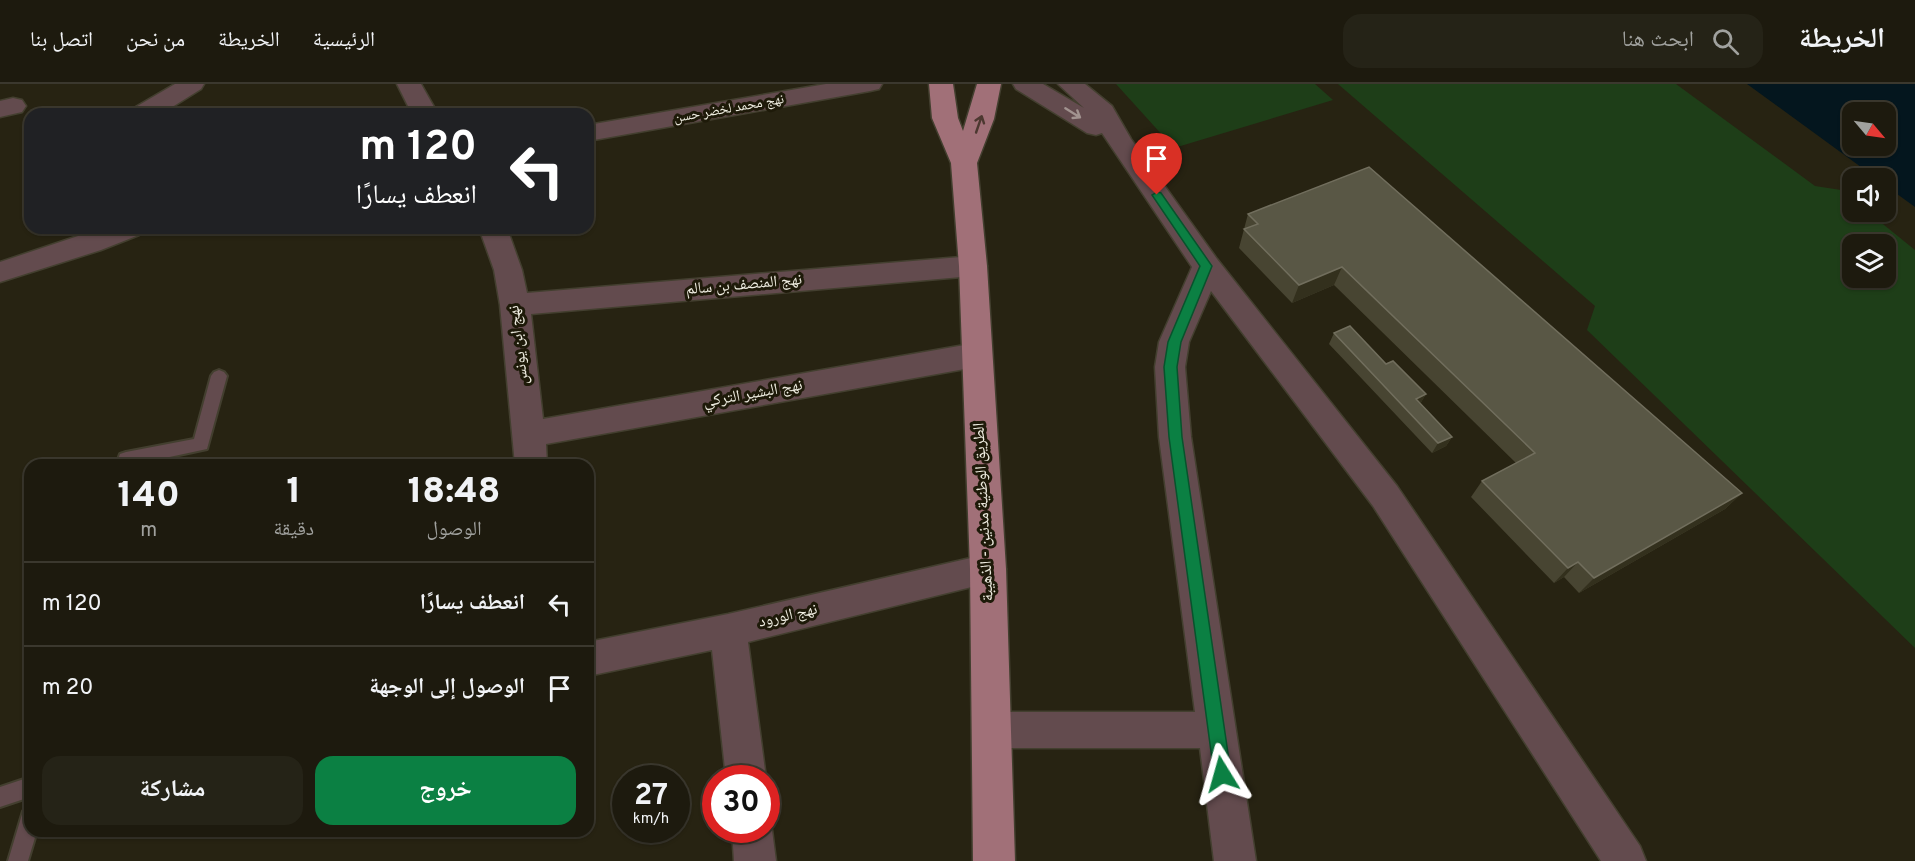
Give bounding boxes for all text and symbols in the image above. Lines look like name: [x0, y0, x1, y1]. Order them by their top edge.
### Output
search box: [1343, 14, 1763, 68]
text: الخريطة: [1799, 22, 1885, 58]
icon: search: [1709, 25, 1742, 58]
text: اتصل بنا: [30, 27, 93, 54]
text: من نحن: [126, 27, 185, 54]
text: الخريطة: [218, 27, 280, 54]
text: الرئيسية: [313, 27, 375, 54]
text: ابحث هنا: [1622, 27, 1694, 54]
street label: نهج محمد لخضر حسن: [673, 91, 786, 127]
north arrow: [1842, 102, 1896, 156]
map controls: [1842, 102, 1896, 288]
one-way arrow: [1064, 107, 1081, 119]
one-way arrow: [974, 115, 985, 134]
text: 120 m: [360, 122, 477, 175]
icon: left: [498, 132, 576, 210]
pin: [1131, 133, 1182, 195]
icon: arrive: [1140, 142, 1173, 175]
button: sound: [1842, 168, 1896, 222]
text: انعطف يسارًا: [356, 179, 477, 213]
button: layers: [1842, 234, 1896, 288]
street label: نهج المنصف بن سالم: [685, 270, 803, 300]
street label: نهج ابن يونس: [504, 304, 534, 386]
street label: نهج البشير التركي: [702, 375, 804, 414]
street label: الطريق الوطنية مدنين - الذهيبة: [969, 422, 999, 602]
text: 1: [286, 470, 301, 516]
text: 18:48: [408, 470, 500, 516]
text: 140: [118, 474, 180, 520]
text: دقيقة: [273, 517, 314, 543]
text: الوصول: [426, 517, 482, 543]
text: m: [140, 518, 157, 544]
icon: left: [543, 588, 576, 621]
text: انعطف يسارًا: [420, 590, 525, 617]
text: 120 m: [42, 591, 102, 618]
street label: نهج الورود: [757, 600, 819, 632]
icon: arrive: [543, 672, 576, 705]
text: الوصول إلى الوجهة: [369, 674, 525, 701]
text: 20 m: [42, 675, 93, 702]
position arrow: [1190, 742, 1254, 806]
button: مشاركة: [42, 756, 303, 825]
button: خروج: [315, 756, 576, 825]
speed limit sign: 30: [702, 765, 780, 843]
text: 27: [634, 778, 668, 815]
text: km/h: [633, 810, 669, 829]

